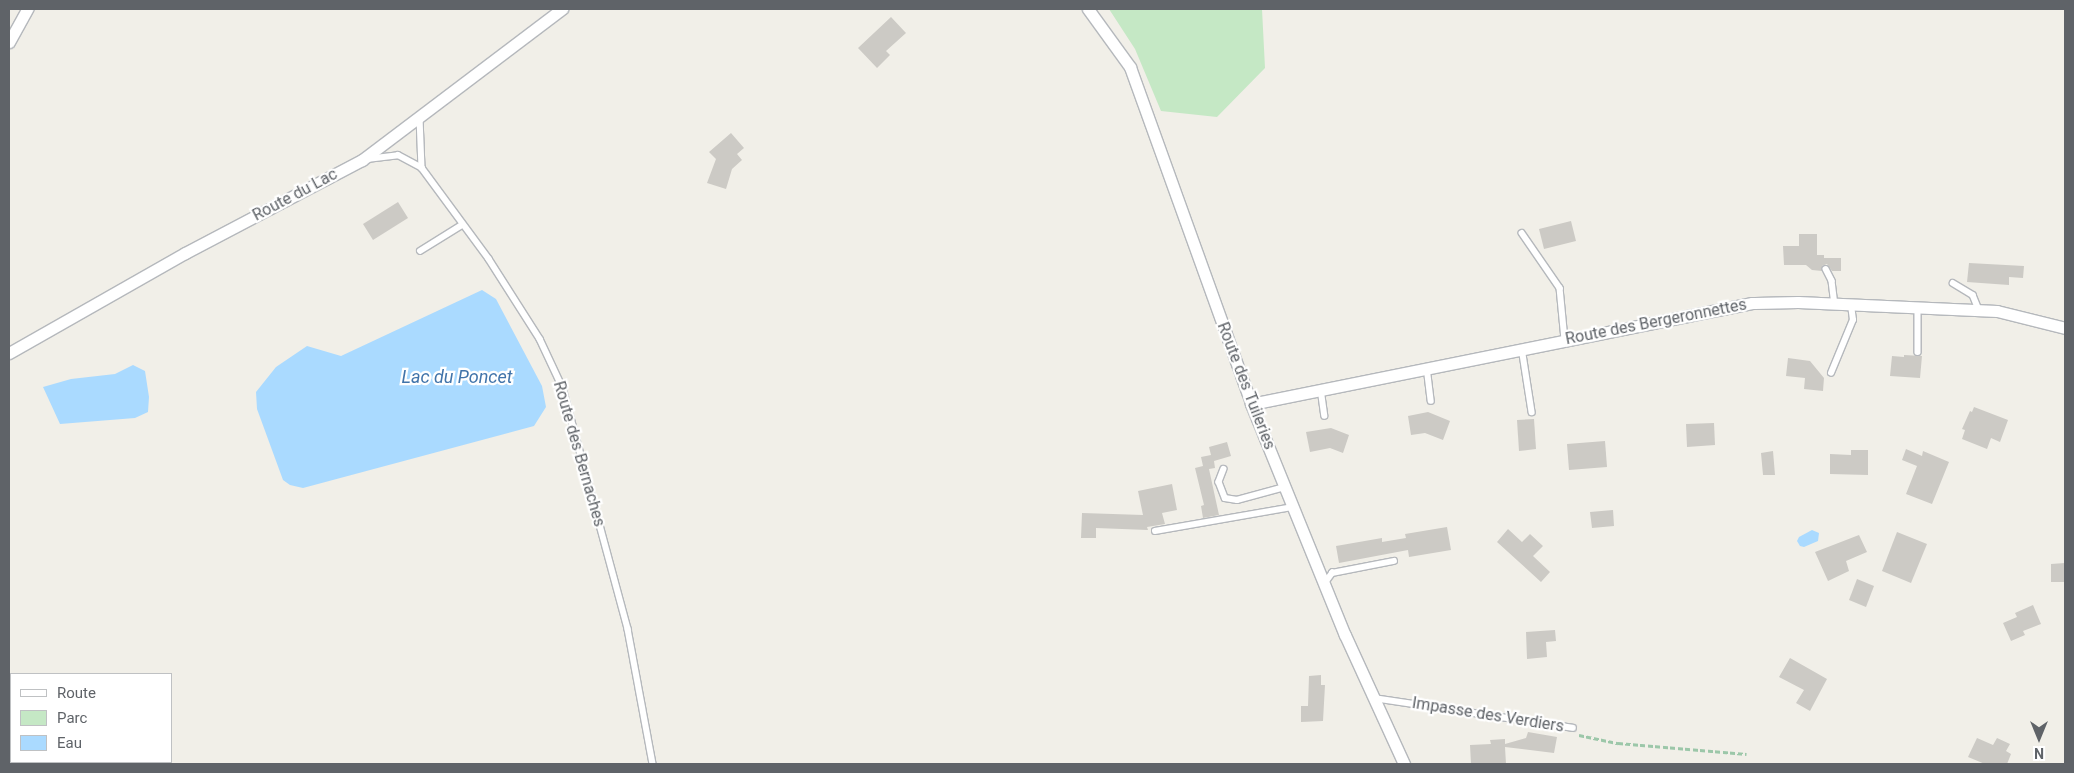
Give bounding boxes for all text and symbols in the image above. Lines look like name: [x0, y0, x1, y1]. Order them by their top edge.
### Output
street label: Route du Lac: [249, 165, 341, 225]
street label: Route des Bergeronnettes: [1564, 295, 1748, 349]
street label: Route des Tuileries: [1213, 319, 1279, 453]
water label: Lac du Poncet: [402, 366, 512, 388]
street label: Route des Bernaches: [549, 379, 609, 529]
legend: [10, 673, 172, 763]
text: Route: [57, 684, 96, 702]
street label: Impasse des Verdiers: [1411, 694, 1565, 736]
text: Parc: [57, 709, 87, 727]
north arrow: [2014, 713, 2064, 763]
text: Eau: [57, 734, 82, 752]
text: N: [2034, 745, 2044, 761]

